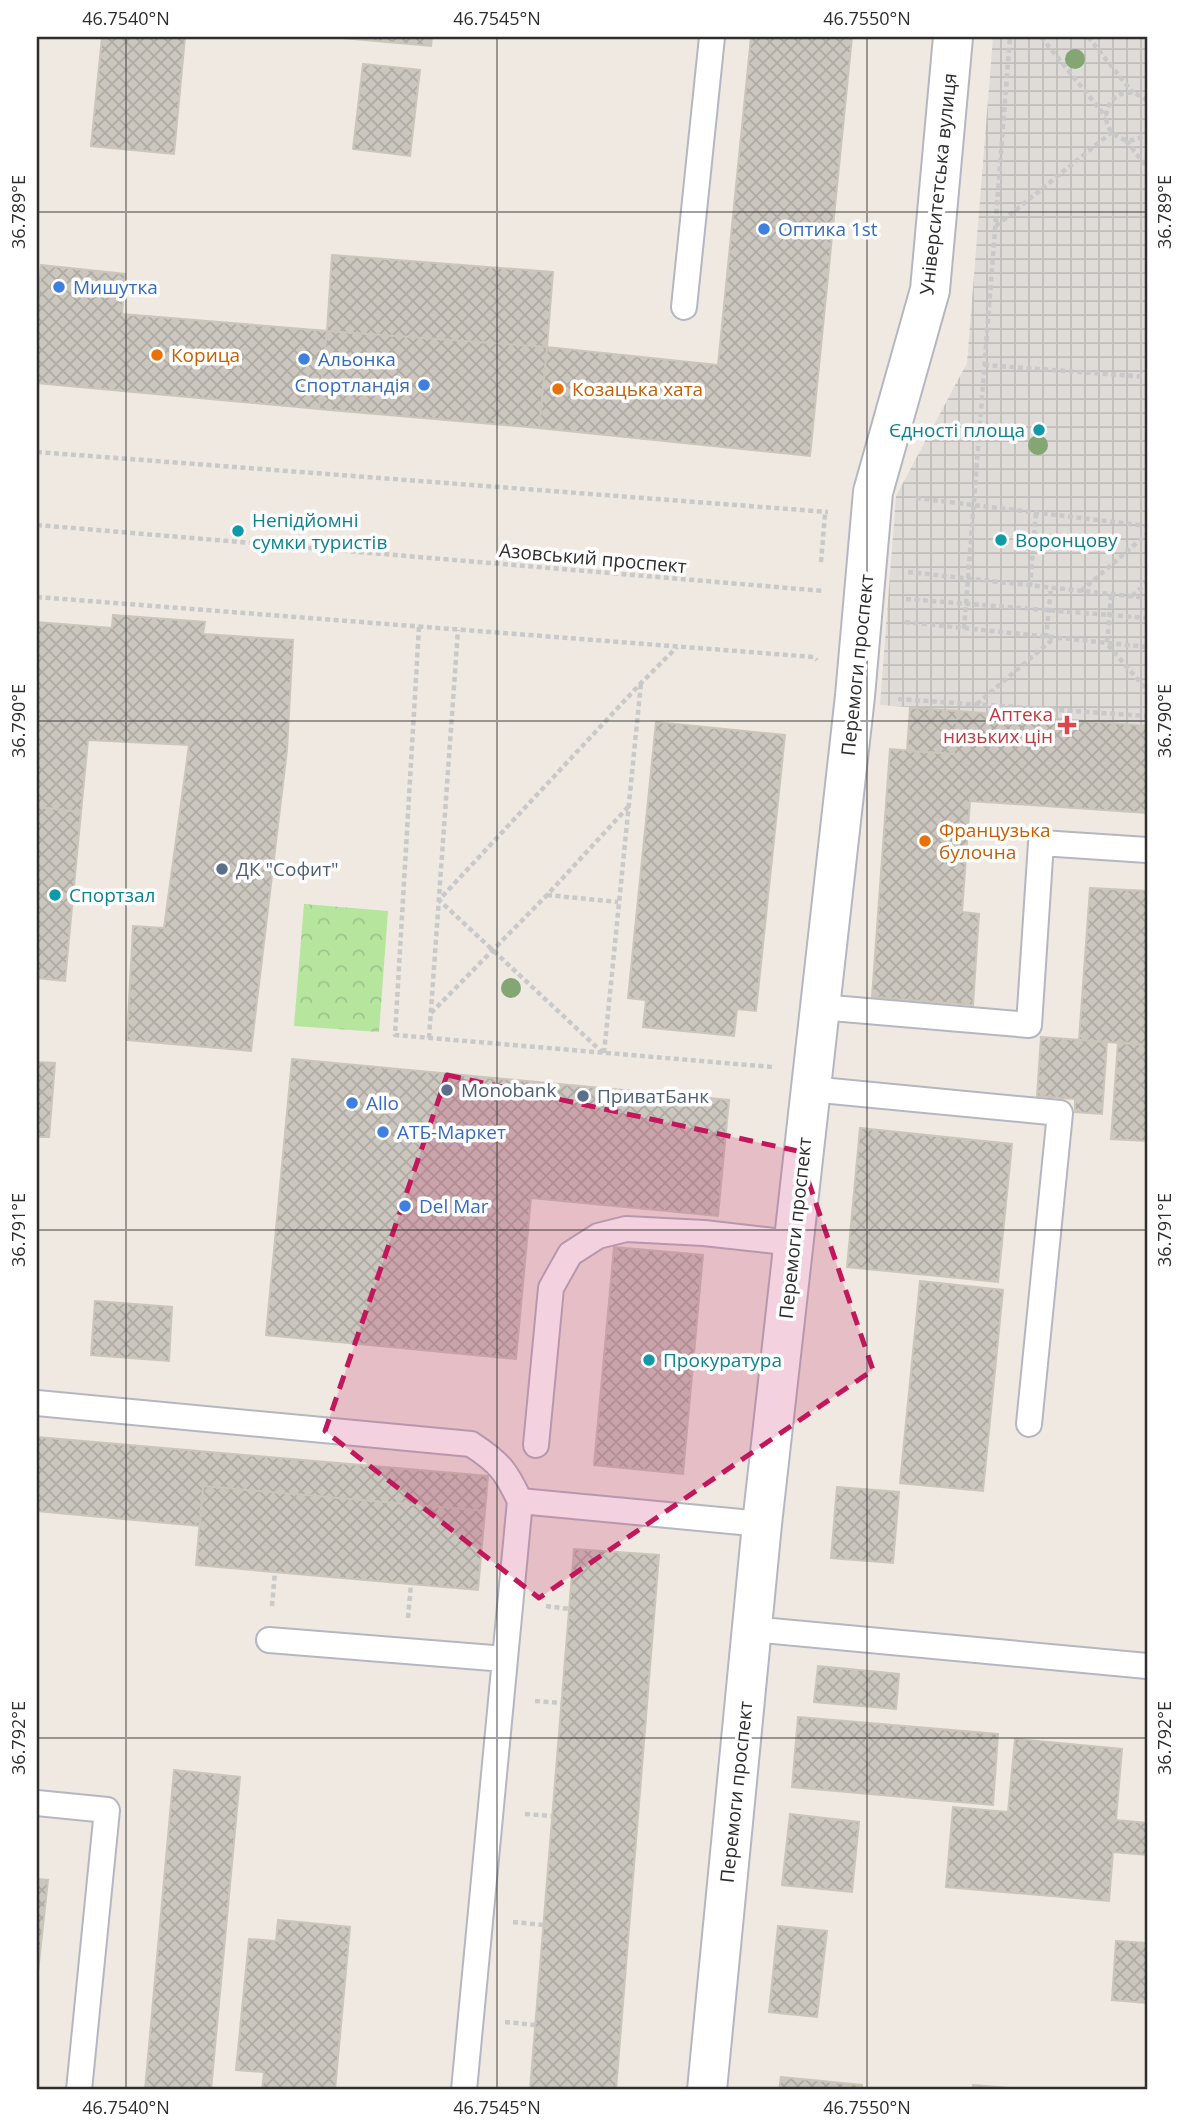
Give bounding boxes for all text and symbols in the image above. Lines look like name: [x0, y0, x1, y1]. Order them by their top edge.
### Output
text: 46.7540°N: [82, 6, 170, 30]
text: 46.7545°N: [453, 6, 541, 30]
text: 46.7550°N: [823, 6, 911, 30]
street label: Університетська вулиця: [913, 72, 963, 296]
text: 36.789°E: [6, 175, 30, 249]
text: 36.789°E: [1152, 175, 1176, 249]
place label: Оптика 1st: [778, 216, 878, 242]
marker: Оптика 1st: [756, 221, 772, 237]
place label: Мишутка: [73, 274, 158, 300]
marker: Мишутка: [51, 279, 67, 295]
place label: Корица: [171, 342, 240, 368]
place label: Альонка: [318, 346, 396, 372]
marker: Корица: [149, 347, 165, 363]
marker: Альонка: [296, 351, 312, 367]
place label: Спортландія: [295, 372, 410, 398]
place label: Козацька хата: [572, 376, 703, 402]
marker: Спортландія: [416, 377, 432, 393]
marker: Козацька хата: [550, 381, 566, 397]
place label: Єдності площа: [889, 417, 1025, 443]
marker: Єдності площа: [1031, 422, 1047, 438]
place label: Непідйомні сумки туристів: [252, 507, 387, 555]
marker: Непідйомні сумки туристів: [230, 523, 246, 539]
place label: Воронцову: [1015, 527, 1118, 553]
marker: Воронцову: [993, 532, 1009, 548]
street label: Азовський проспект: [498, 537, 688, 579]
street label: Перемоги проспект: [835, 573, 879, 757]
text: 36.790°E: [6, 684, 30, 758]
text: 36.790°E: [1152, 684, 1176, 758]
place label: Аптека низьких цін: [943, 701, 1053, 749]
marker: Аптека низьких цін: [1059, 717, 1075, 733]
place label: Французька булочна: [939, 817, 1051, 865]
marker: Французька булочна: [917, 833, 933, 849]
place label: ДК "Софит": [236, 856, 339, 882]
marker: ДК "Софит": [214, 861, 230, 877]
place label: Спортзал: [69, 882, 155, 908]
marker: Спортзал: [47, 887, 63, 903]
place label: Monobank: [461, 1077, 556, 1103]
marker: Monobank: [439, 1082, 455, 1098]
place label: ПриватБанк: [597, 1083, 709, 1109]
marker: ПриватБанк: [575, 1088, 591, 1104]
place label: Allo: [366, 1090, 399, 1116]
marker: Allo: [344, 1095, 360, 1111]
place label: АТБ-Маркет: [397, 1119, 506, 1145]
marker: АТБ-Маркет: [375, 1124, 391, 1140]
street label: Перемоги проспект: [773, 1136, 817, 1320]
text: 36.791°E: [6, 1193, 30, 1267]
place label: Del Mar: [419, 1193, 489, 1219]
text: 36.791°E: [1152, 1193, 1176, 1267]
marker: Del Mar: [397, 1198, 413, 1214]
place label: Прокуратура: [663, 1347, 782, 1373]
marker: Прокуратура: [641, 1352, 657, 1368]
street label: Перемоги проспект: [714, 1700, 758, 1884]
text: 36.792°E: [6, 1701, 30, 1775]
text: 36.792°E: [1152, 1701, 1176, 1775]
text: 46.7540°N: [82, 2095, 170, 2119]
text: 46.7545°N: [453, 2095, 541, 2119]
text: 46.7550°N: [823, 2095, 911, 2119]

